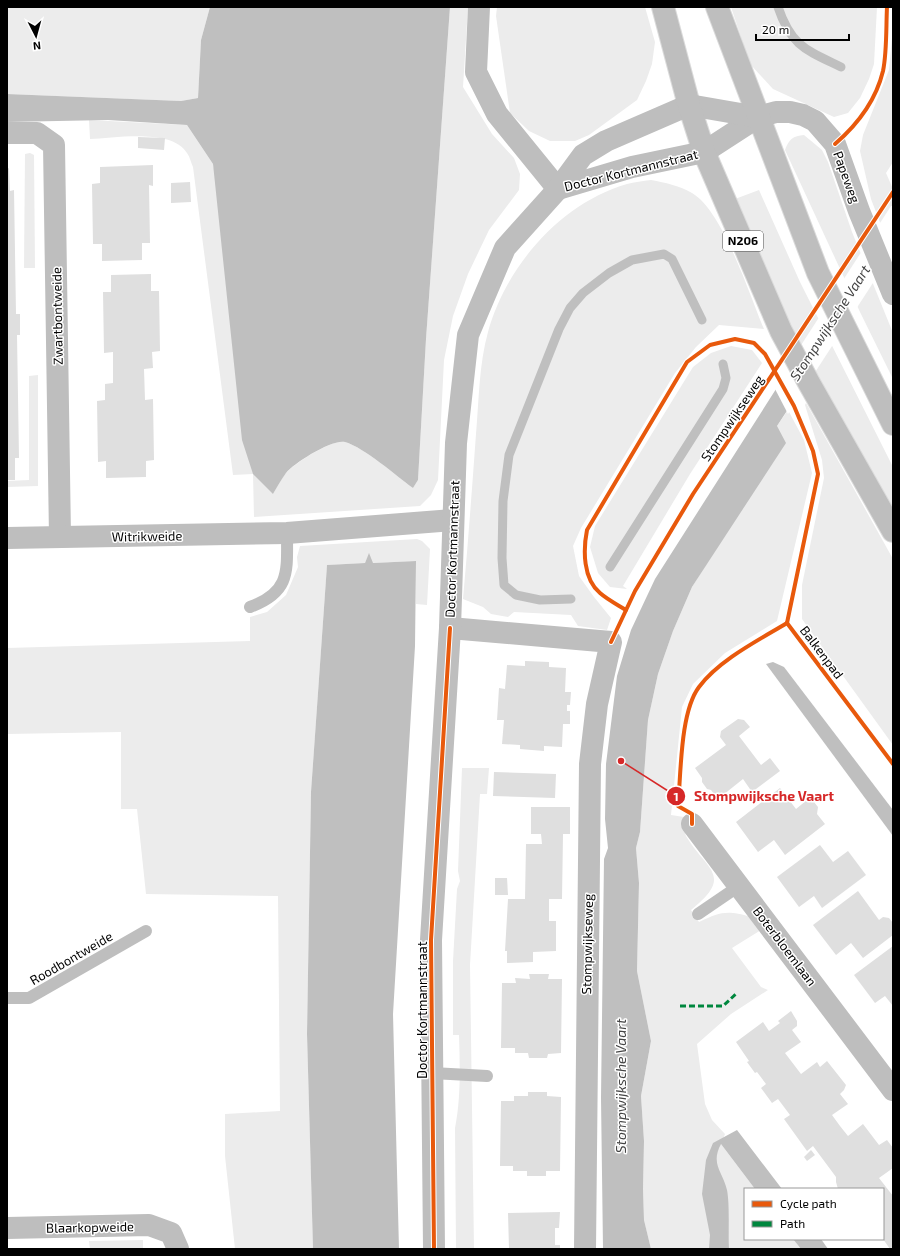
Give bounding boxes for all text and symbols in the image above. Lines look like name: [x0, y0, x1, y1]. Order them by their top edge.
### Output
north arrow: [16, 16, 56, 56]
scale bar: [756, 16, 849, 42]
text: 20 m: [762, 22, 789, 36]
text: N: [32, 40, 42, 53]
street label: Doctor Kortmannstraat: [562, 146, 700, 194]
street label: Papeweg: [830, 149, 864, 205]
road number: N206: [723, 231, 763, 251]
water label: Stompwijksche Vaart: [786, 261, 874, 384]
street label: Zwartbontweide: [48, 267, 66, 365]
street label: Stompwijkseweg: [697, 372, 767, 464]
street label: Doctor Kortmannstraat: [442, 480, 462, 618]
street label: Witrikweide: [111, 527, 183, 545]
street label: Balkenpad: [797, 622, 847, 682]
callout: Stompwijksche Vaart: [666, 783, 842, 809]
text: Stompwijksche Vaart: [694, 787, 834, 804]
text: 1: [673, 789, 679, 803]
street label: Stompwijkseweg: [578, 893, 596, 995]
street label: Boterbloemlaan: [750, 903, 820, 989]
street label: Roodbontweide: [27, 928, 115, 988]
street label: Doctor Kortmannstraat: [414, 941, 430, 1079]
water label: Stompwijksche Vaart: [612, 1018, 629, 1153]
legend: [744, 1188, 884, 1240]
text: Cycle path: [780, 1196, 837, 1210]
text: Path: [780, 1216, 805, 1230]
street label: Blaarkopweide: [46, 1218, 134, 1236]

